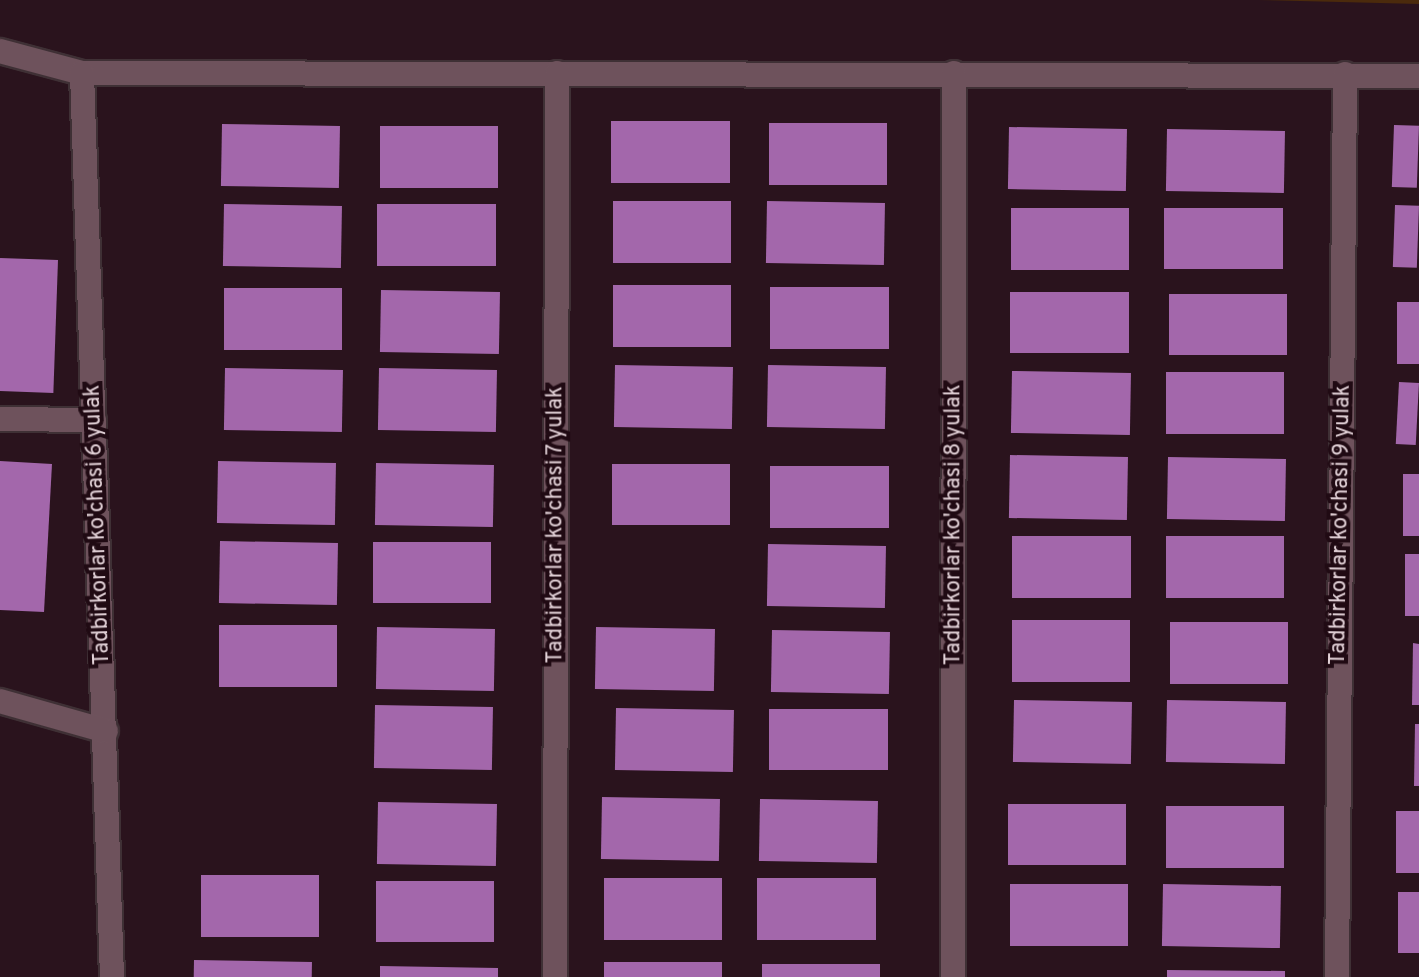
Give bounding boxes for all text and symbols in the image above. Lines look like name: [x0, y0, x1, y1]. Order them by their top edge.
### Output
street label: Tadbirkorlar ko'chasi 6 yulak: [80, 384, 116, 666]
street label: Tadbirkorlar ko'chasi 8 yulak: [941, 385, 967, 665]
street label: Tadbirkorlar ko'chasi 9 yulak: [1325, 385, 1357, 665]
street label: Tadbirkorlar ko'chasi 7 yulak: [543, 386, 569, 664]

